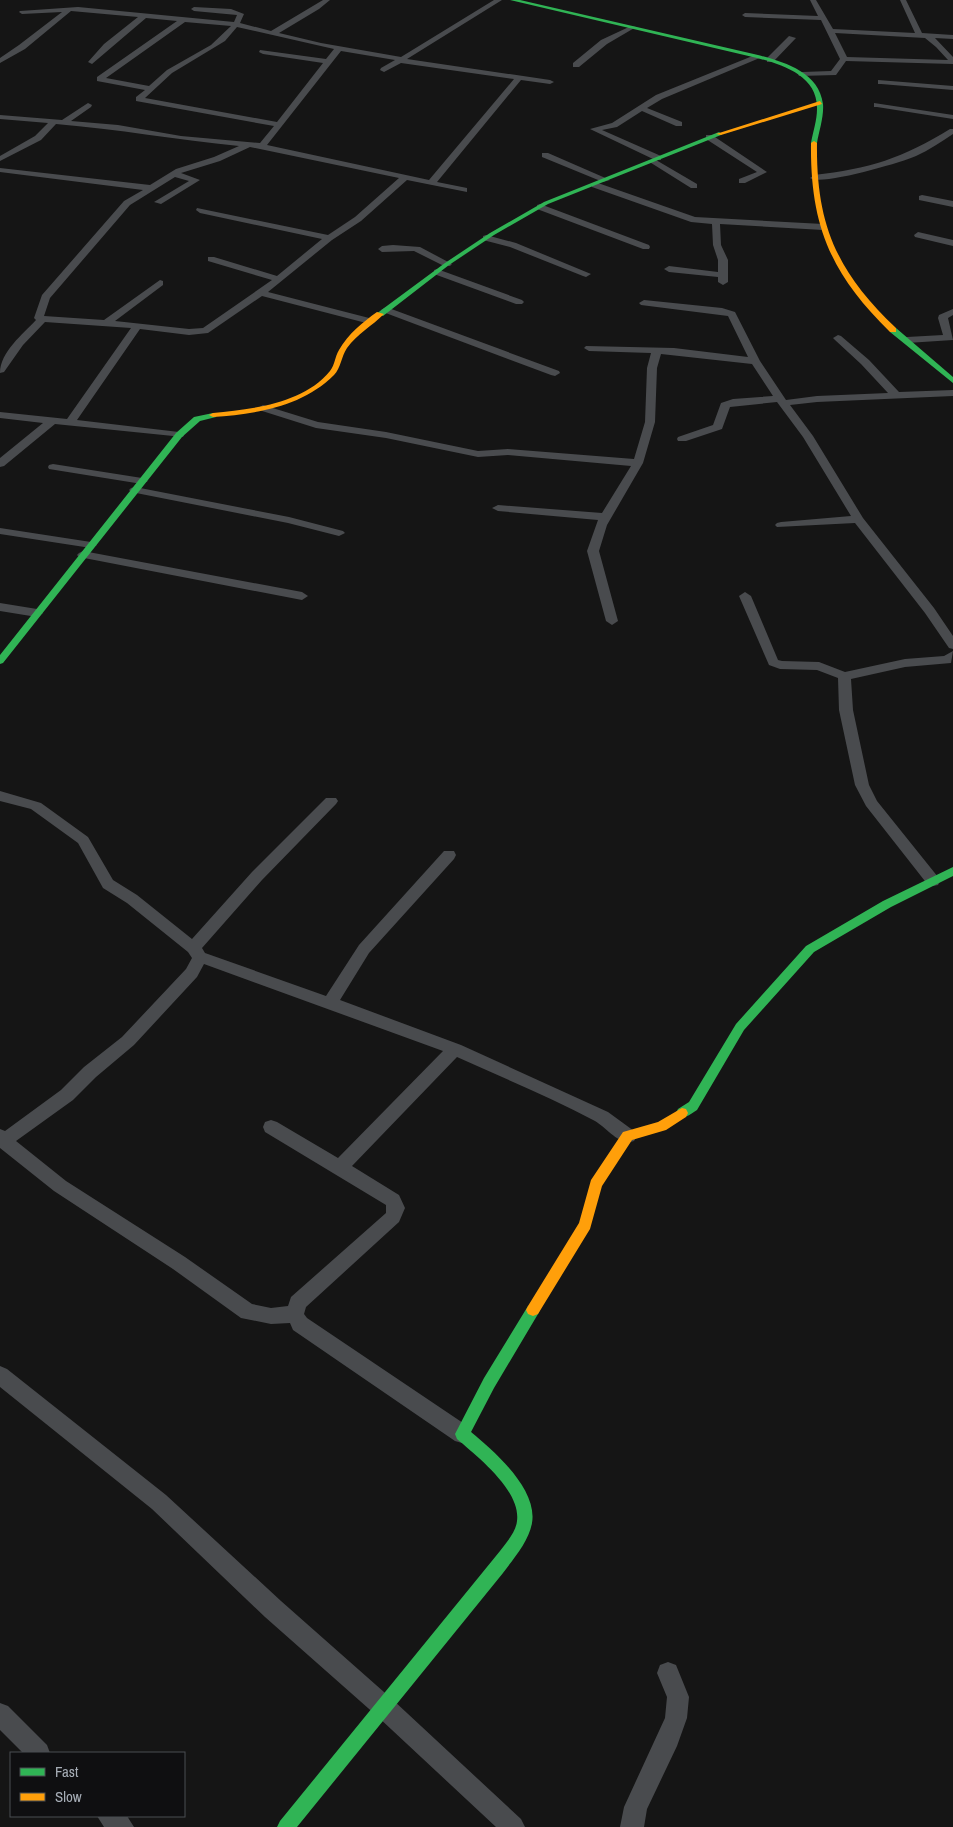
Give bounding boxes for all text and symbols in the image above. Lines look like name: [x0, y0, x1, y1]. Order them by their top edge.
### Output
legend: [10, 1752, 185, 1817]
text: Fast: [55, 1761, 79, 1782]
text: Slow: [55, 1786, 82, 1807]

